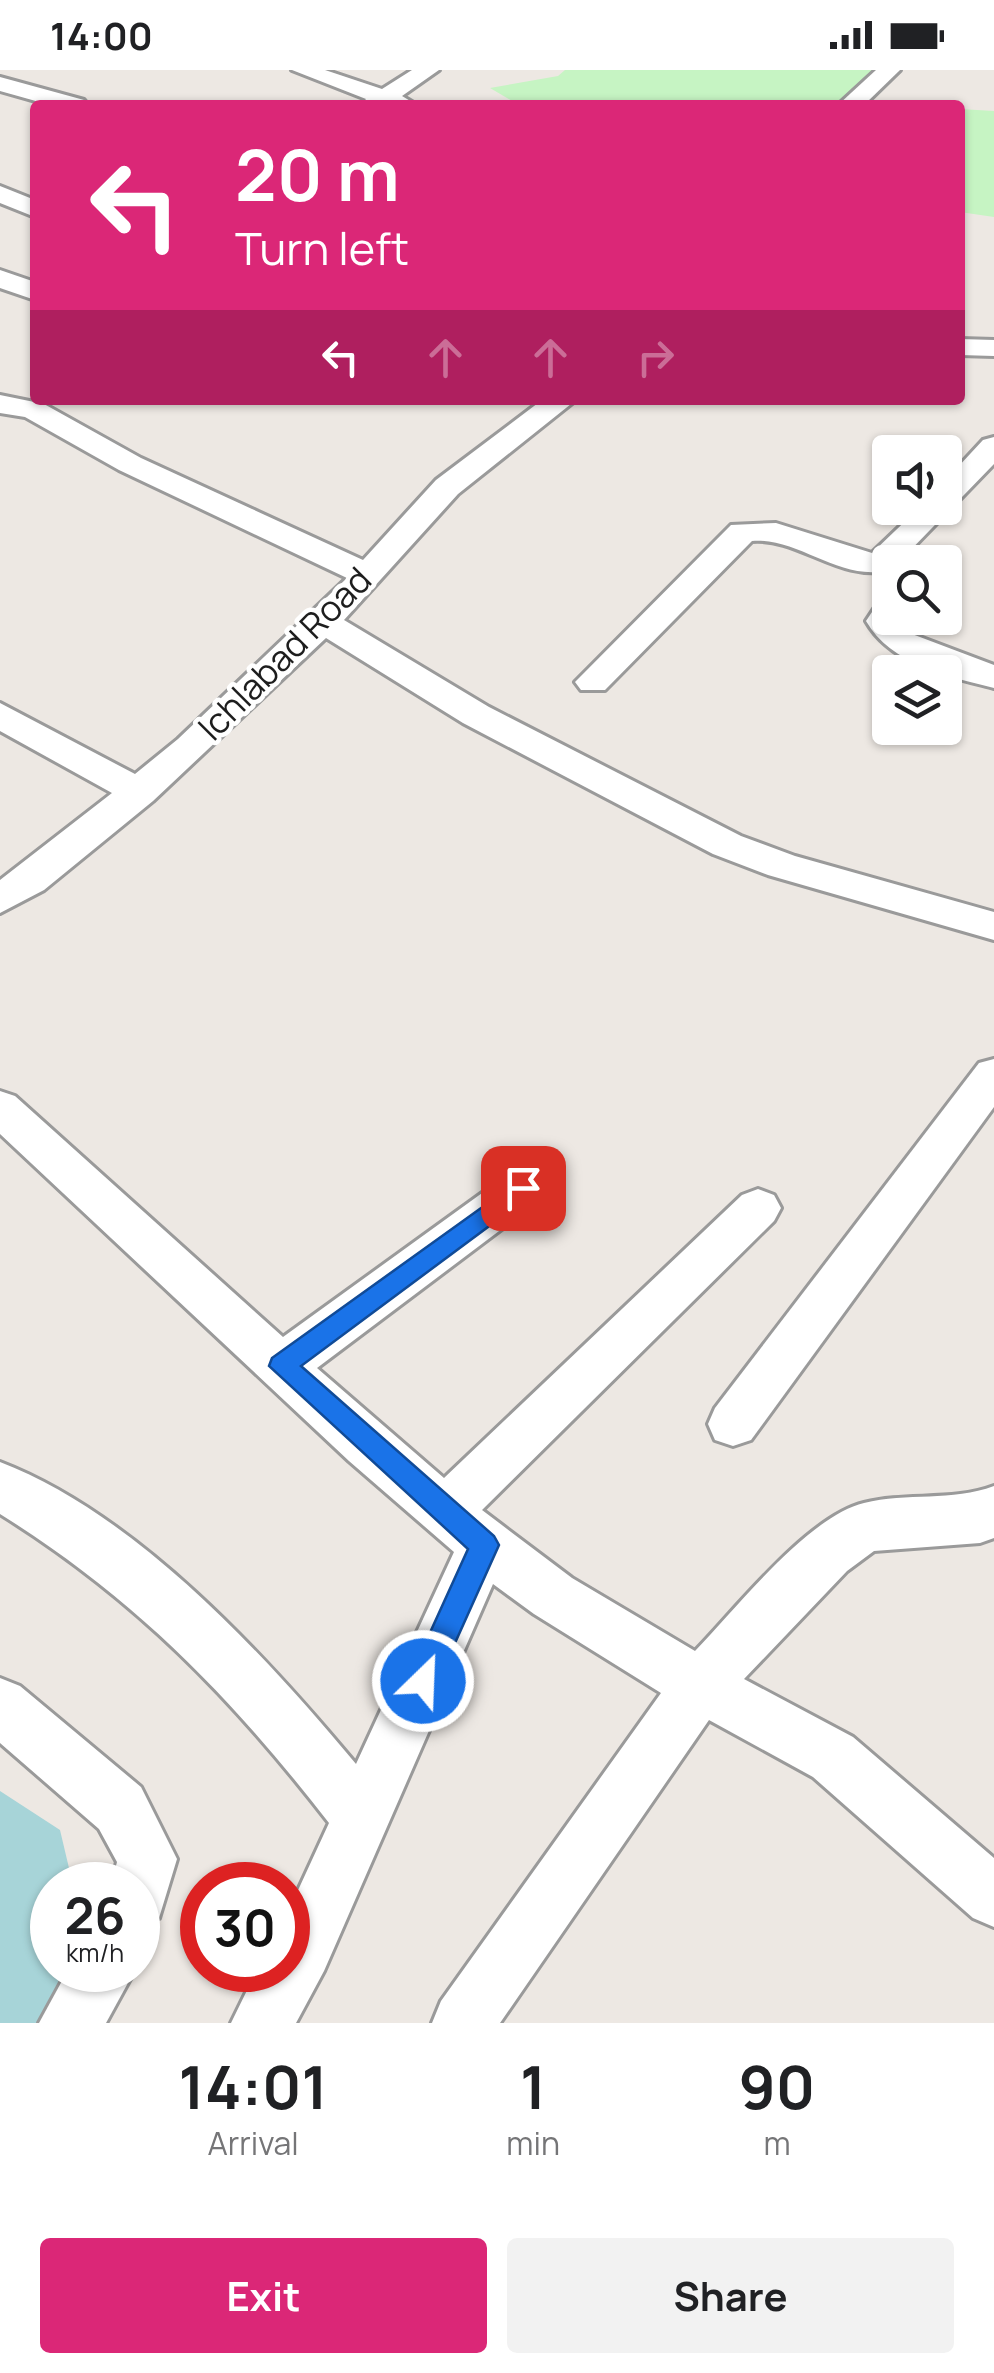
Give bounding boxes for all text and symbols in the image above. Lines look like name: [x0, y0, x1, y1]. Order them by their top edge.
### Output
text: 14:00: [50, 9, 153, 61]
text: 20 m: [235, 126, 400, 222]
icon: left: [70, 140, 200, 270]
text: Turn left: [235, 217, 409, 279]
icon: left: [313, 330, 368, 385]
icon: ahead: [418, 330, 473, 385]
icon: ahead: [523, 330, 578, 385]
icon: right: [628, 330, 683, 385]
map controls: [872, 435, 962, 745]
button: sound: [872, 435, 962, 525]
button: search: [872, 545, 962, 635]
street label: Ichlabad Road: [187, 556, 381, 750]
button: layers: [872, 655, 962, 745]
pin: [481, 1146, 566, 1231]
icon: arrive: [496, 1161, 551, 1216]
position arrow: [371, 1629, 475, 1733]
speed limit sign: 30: [180, 1862, 310, 1992]
text: 26: [65, 1881, 125, 1949]
text: km/h: [66, 1935, 124, 1970]
text: 14:01: [179, 2045, 328, 2127]
text: 1: [520, 2045, 546, 2127]
text: 90: [739, 2045, 815, 2127]
text: Arrival: [207, 2121, 299, 2165]
text: min: [506, 2121, 560, 2165]
text: m: [763, 2121, 791, 2165]
button: Exit: [40, 2238, 487, 2353]
button: Share: [507, 2238, 954, 2353]

